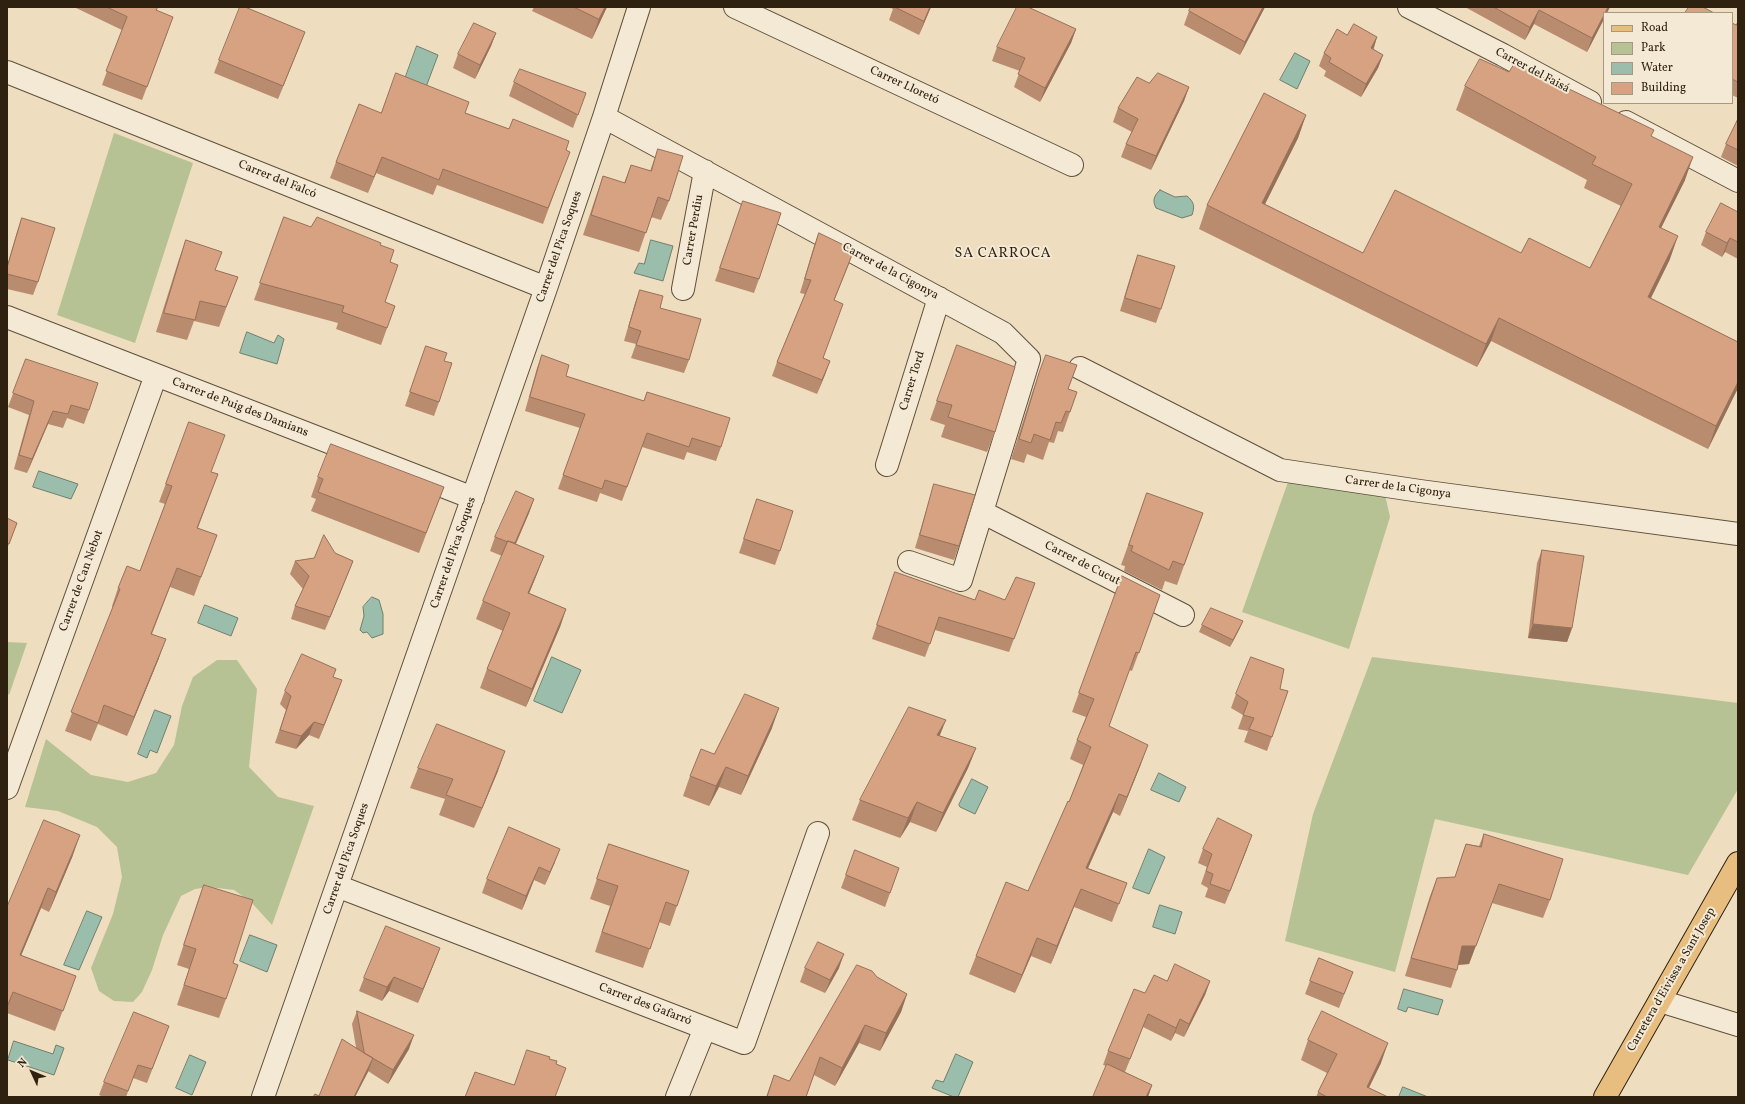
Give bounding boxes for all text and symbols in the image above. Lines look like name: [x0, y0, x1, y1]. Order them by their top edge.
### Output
legend: [1603, 12, 1733, 104]
text: Road: [1641, 20, 1668, 36]
text: Park: [1641, 40, 1666, 56]
street label: Carrer del Faisá: [1492, 45, 1572, 97]
text: Water: [1641, 60, 1673, 76]
street label: Carrer Lloretó: [867, 64, 941, 108]
text: Building: [1641, 80, 1686, 96]
street label: Carrer del Falcó: [236, 158, 318, 202]
street label: Carrer del Pica Soques: [534, 189, 586, 305]
street label: Carrer Perdiu: [681, 194, 707, 266]
street label: Carrer de la Cigonya: [839, 241, 941, 303]
district label: SA CARROCA: [954, 246, 1052, 262]
street label: Carrer Tord: [897, 350, 929, 412]
street label: Carrer de Puig des Damians: [170, 375, 310, 441]
street label: Carrer de la Cigonya: [1344, 473, 1452, 503]
street label: Carrer del Pica Soques: [428, 495, 480, 611]
street label: Carrer de Can Nebot: [57, 528, 107, 634]
street label: Carrer de Cucut: [1042, 539, 1122, 589]
street label: Carrer del Pica Soques: [321, 801, 373, 917]
street label: Carretera d'Eivissa a Sant Josep: [1625, 905, 1719, 1055]
street label: Carrer des Gafarró: [597, 981, 693, 1029]
north arrow: [12, 1052, 52, 1092]
text: N: [15, 1055, 31, 1071]

